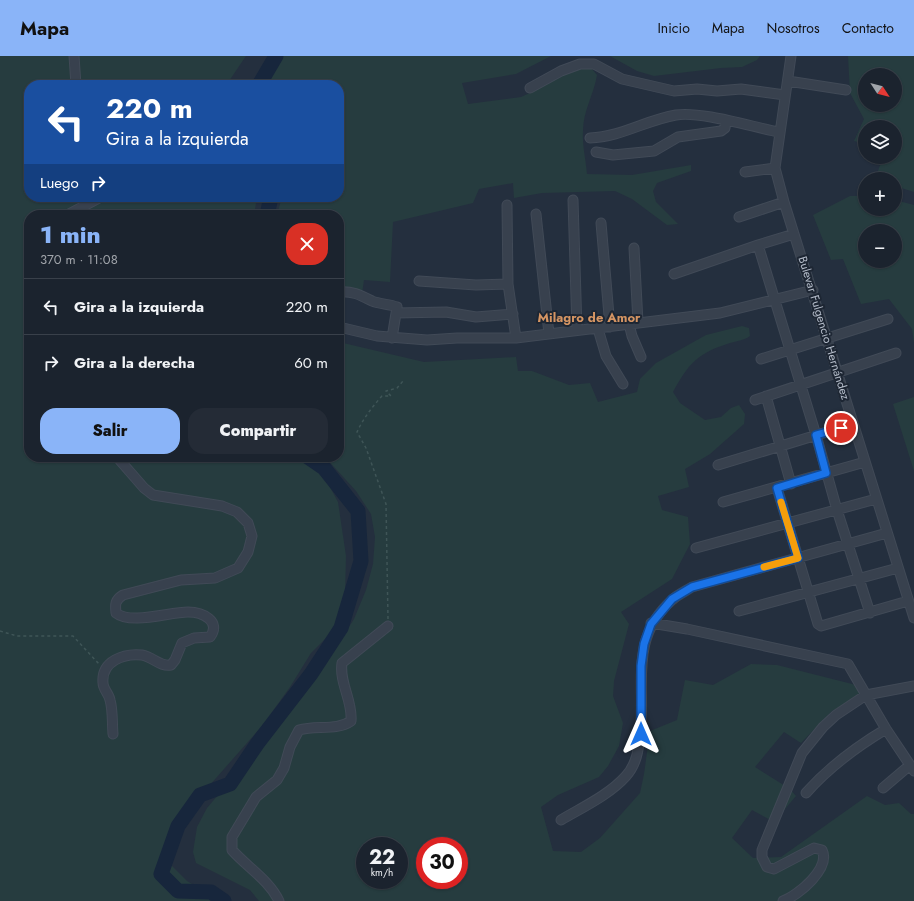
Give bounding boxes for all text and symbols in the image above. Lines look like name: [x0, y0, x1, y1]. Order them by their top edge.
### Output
text: Mapa: [20, 15, 69, 42]
text: Inicio: [657, 18, 690, 38]
text: Mapa: [712, 18, 745, 38]
text: Nosotros: [767, 18, 820, 38]
text: Contacto: [842, 18, 894, 38]
north arrow: [858, 68, 902, 112]
map controls: [858, 68, 902, 268]
text: 220 m: [106, 88, 193, 129]
icon: left: [40, 96, 92, 148]
button: layers: [858, 120, 902, 164]
text: Gira a la izquierda: [106, 126, 249, 152]
text: Luego: [40, 172, 79, 194]
icon: right: [87, 172, 109, 194]
button: +: [858, 172, 902, 216]
text: 1 min: [40, 217, 101, 252]
button: close: [286, 223, 328, 265]
button: −: [858, 224, 902, 268]
text: 370 m · 11:08: [40, 250, 118, 269]
street label: Bulevar Fulgencio Hernández: [794, 254, 855, 402]
icon: left: [40, 296, 62, 318]
text: Gira a la izquierda: [74, 296, 204, 318]
text: 220 m: [286, 296, 328, 318]
district label: Milagro de Amor: [538, 308, 641, 327]
icon: right: [40, 352, 62, 374]
text: Gira a la derecha: [74, 352, 195, 374]
text: 60 m: [294, 352, 328, 374]
button: Salir: [40, 408, 180, 454]
button: Compartir: [188, 408, 328, 454]
pin: [824, 411, 858, 445]
icon: arrive: [830, 417, 852, 439]
position arrow: [620, 713, 662, 755]
speed limit sign: 30: [416, 837, 468, 889]
text: 22: [369, 843, 395, 872]
text: km/h: [371, 865, 393, 880]

